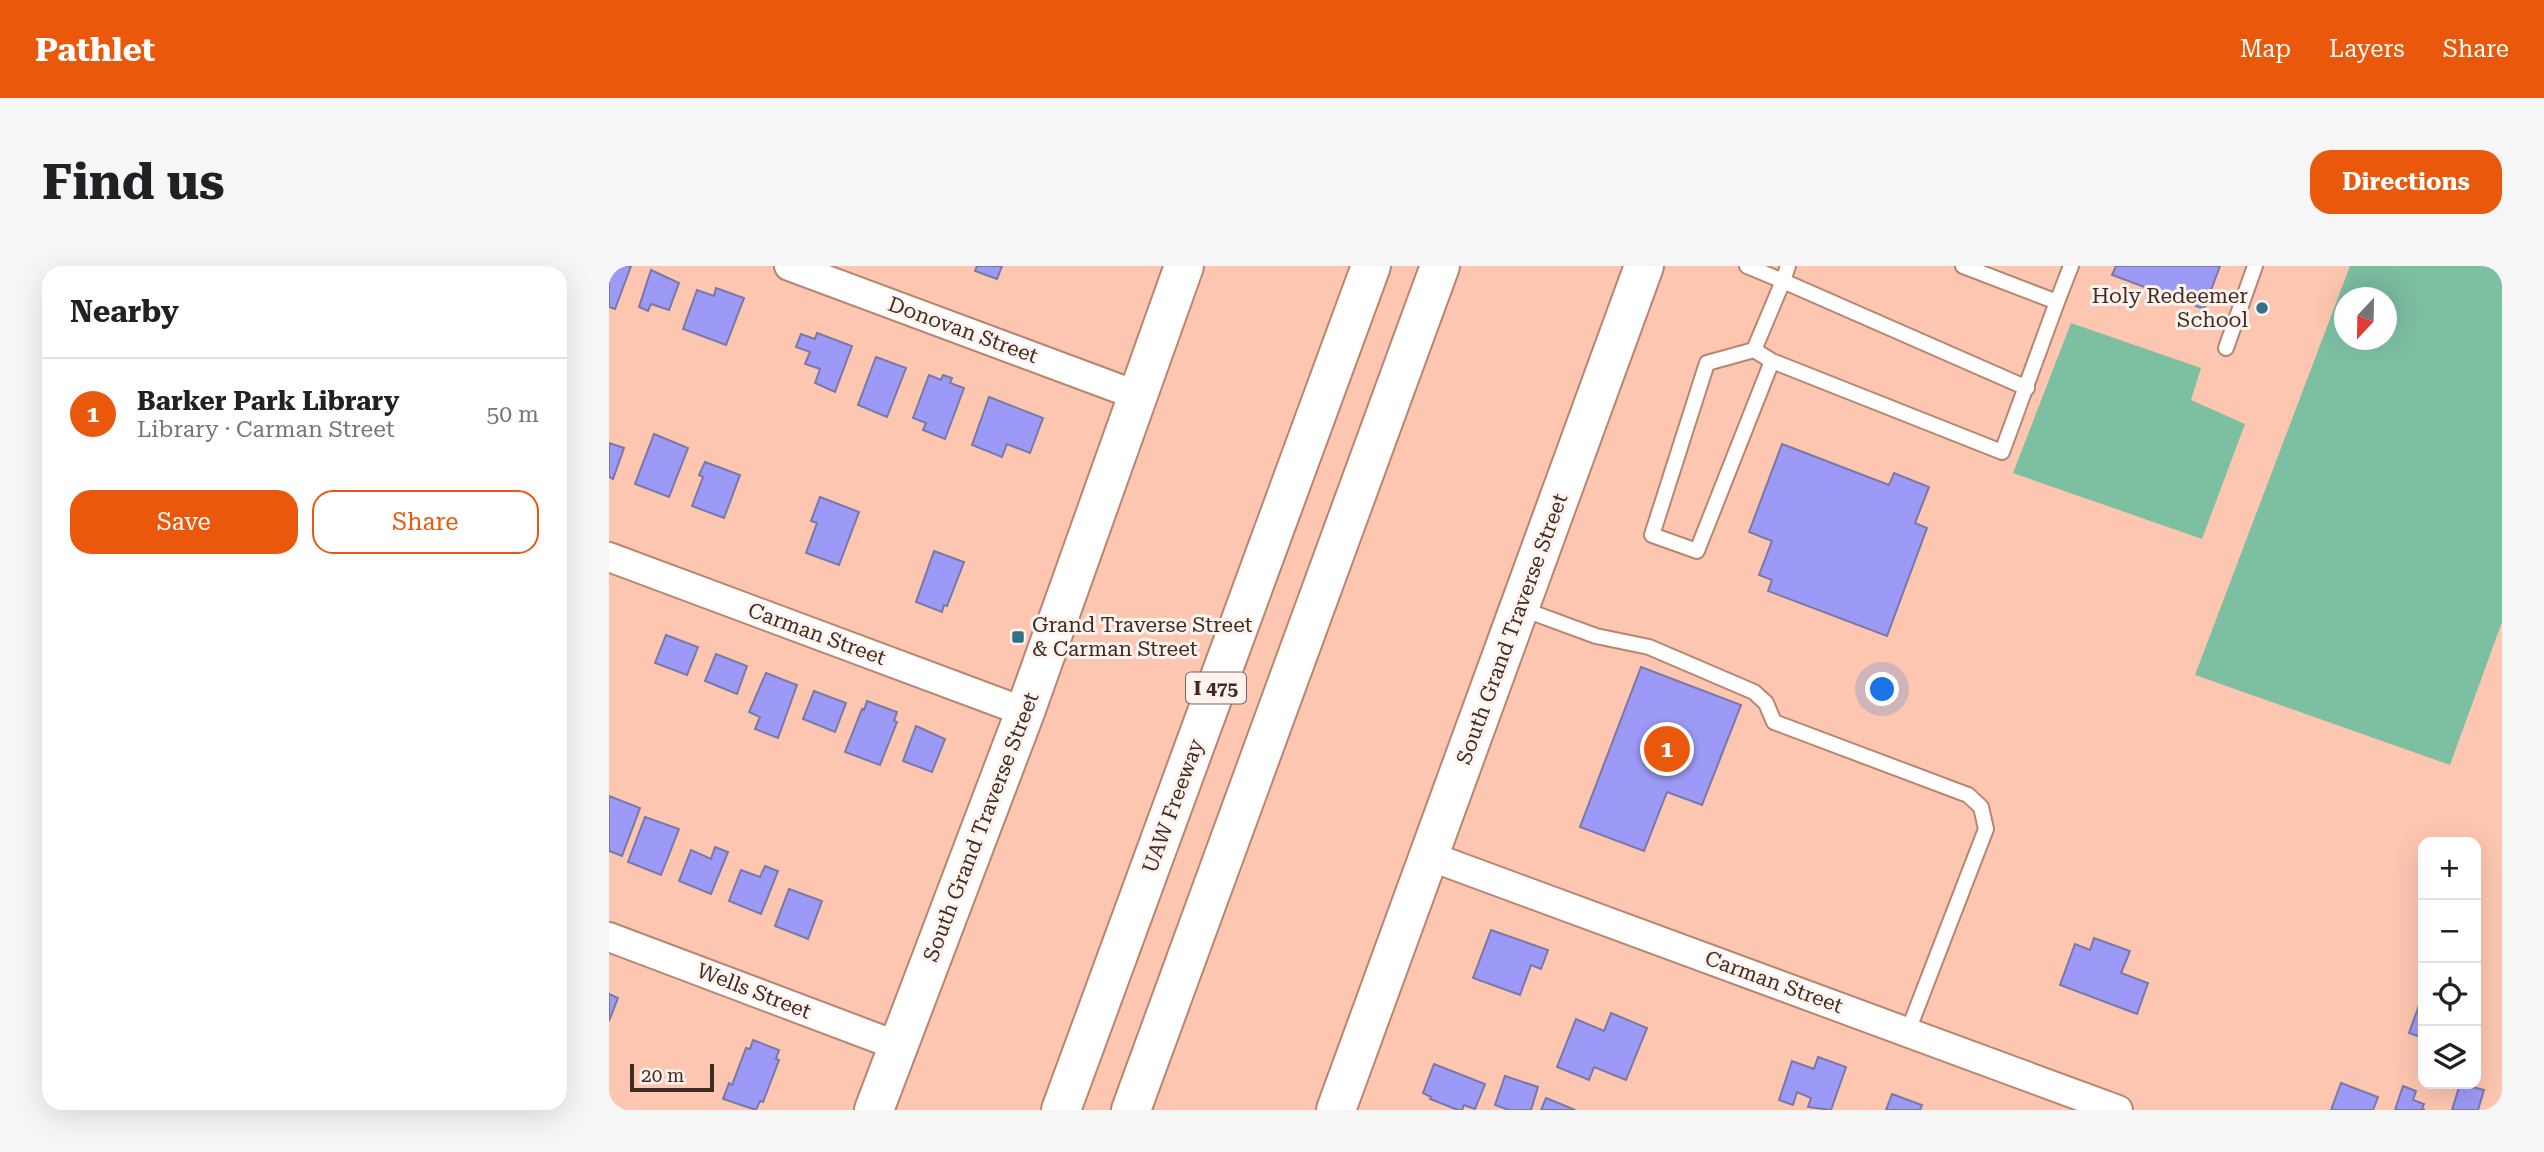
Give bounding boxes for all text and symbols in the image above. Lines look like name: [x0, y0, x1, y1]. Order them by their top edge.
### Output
text: Pathlet: [35, 30, 155, 69]
text: Map: [2240, 35, 2291, 63]
text: Layers: [2329, 35, 2405, 63]
text: Share: [2443, 35, 2509, 63]
button: Directions: [2310, 150, 2502, 214]
text: Find us: [42, 154, 225, 211]
place label: Holy Redeemer School: [2092, 284, 2249, 332]
north arrow: [2334, 287, 2397, 350]
street label: Donovan Street: [885, 292, 1041, 368]
text: Nearby: [70, 294, 179, 329]
marker: Holy Redeemer School: [2254, 300, 2270, 316]
text: Barker Park Library: [137, 386, 399, 416]
text: 1: [87, 401, 99, 428]
text: 50 m: [486, 401, 539, 428]
text: Library · Carman Street: [137, 416, 395, 443]
button: Save: [70, 490, 298, 554]
button: Share: [312, 490, 539, 554]
street label: South Grand Traverse Street: [1452, 490, 1572, 768]
street label: Carman Street: [745, 598, 889, 670]
place label: Grand Traverse Street & Carman Street: [1032, 613, 1253, 661]
marker: Grand Traverse Street & Carman Street: [1010, 629, 1026, 645]
road number: I 475: [1186, 672, 1246, 704]
your location: [1865, 672, 1899, 706]
street label: South Grand Traverse Street: [918, 689, 1044, 965]
pin: 1: [1644, 723, 1690, 775]
street label: UAW Freeway: [1138, 735, 1209, 876]
map controls: [2418, 837, 2481, 1089]
button: +: [2418, 837, 2481, 900]
button: −: [2418, 900, 2481, 963]
street label: Carman Street: [1702, 946, 1846, 1018]
street label: Wells Street: [694, 958, 815, 1024]
button: locate: [2418, 963, 2481, 1026]
button: layers: [2418, 1026, 2481, 1089]
scale bar: [630, 1061, 714, 1093]
text: 20 m: [641, 1064, 684, 1087]

